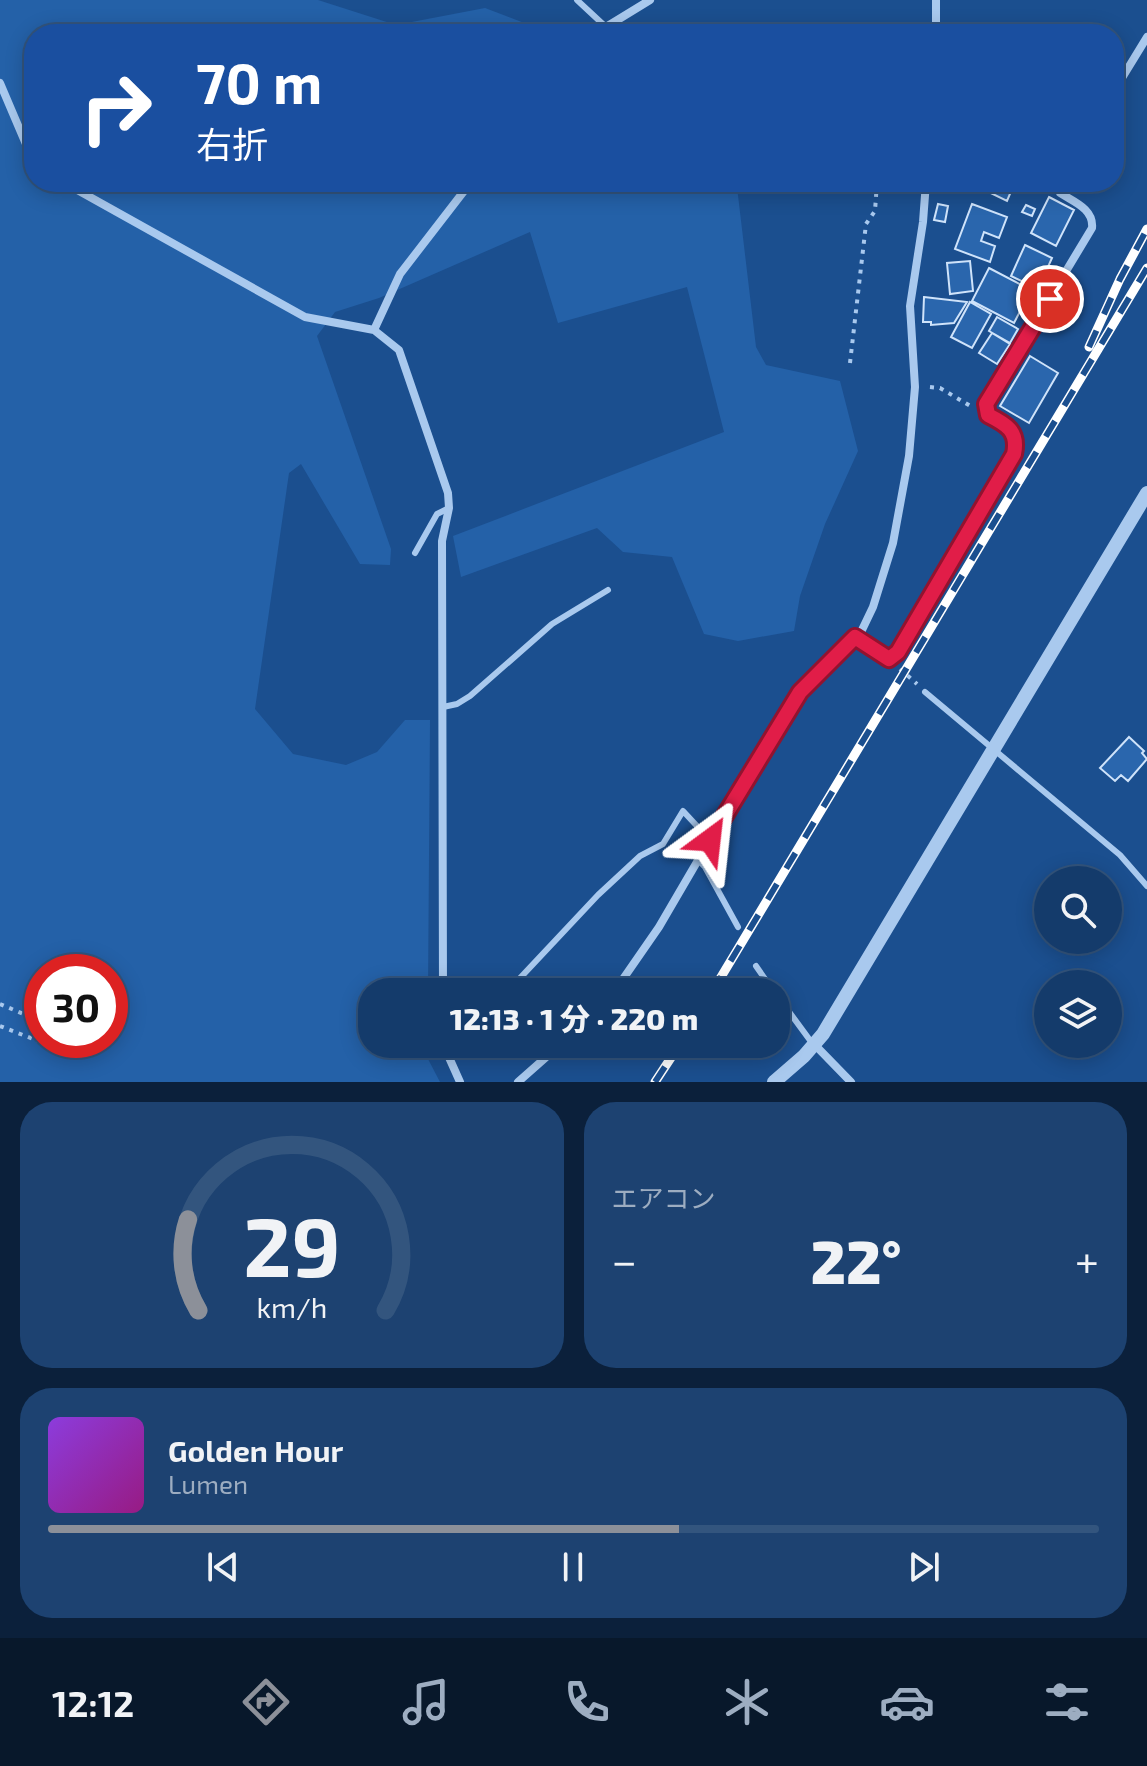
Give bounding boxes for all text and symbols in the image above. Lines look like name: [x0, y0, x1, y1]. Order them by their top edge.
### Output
text: 70 m: [196, 48, 322, 115]
icon: right: [64, 56, 168, 160]
text: 右折: [196, 122, 268, 165]
pin: [1016, 265, 1084, 333]
icon: arrive: [1028, 277, 1072, 321]
position arrow: [668, 798, 752, 882]
map controls: [1034, 866, 1122, 1058]
button: search: [1034, 866, 1122, 954]
speed limit sign: 30: [24, 954, 128, 1058]
button: layers: [1034, 970, 1122, 1058]
text: 12:13 · 1 分 · 220 m: [450, 1000, 698, 1036]
text: エアコン: [612, 1182, 716, 1213]
text: 29: [243, 1194, 340, 1294]
text: 22°: [811, 1224, 901, 1296]
text: −: [612, 1233, 637, 1286]
text: +: [1075, 1233, 1099, 1286]
text: km/h: [256, 1289, 327, 1324]
text: Golden Hour: [168, 1432, 343, 1468]
text: Lumen: [168, 1468, 248, 1499]
icon: previous: [201, 1545, 245, 1589]
icon: pause: [551, 1545, 595, 1589]
icon: next: [902, 1545, 946, 1589]
icon: directions: [238, 1674, 294, 1730]
icon: music: [398, 1674, 454, 1730]
icon: phone: [559, 1674, 615, 1730]
icon: climate: [719, 1674, 775, 1730]
icon: car: [879, 1674, 935, 1730]
icon: filters: [1039, 1674, 1095, 1730]
text: 12:12: [52, 1681, 134, 1724]

